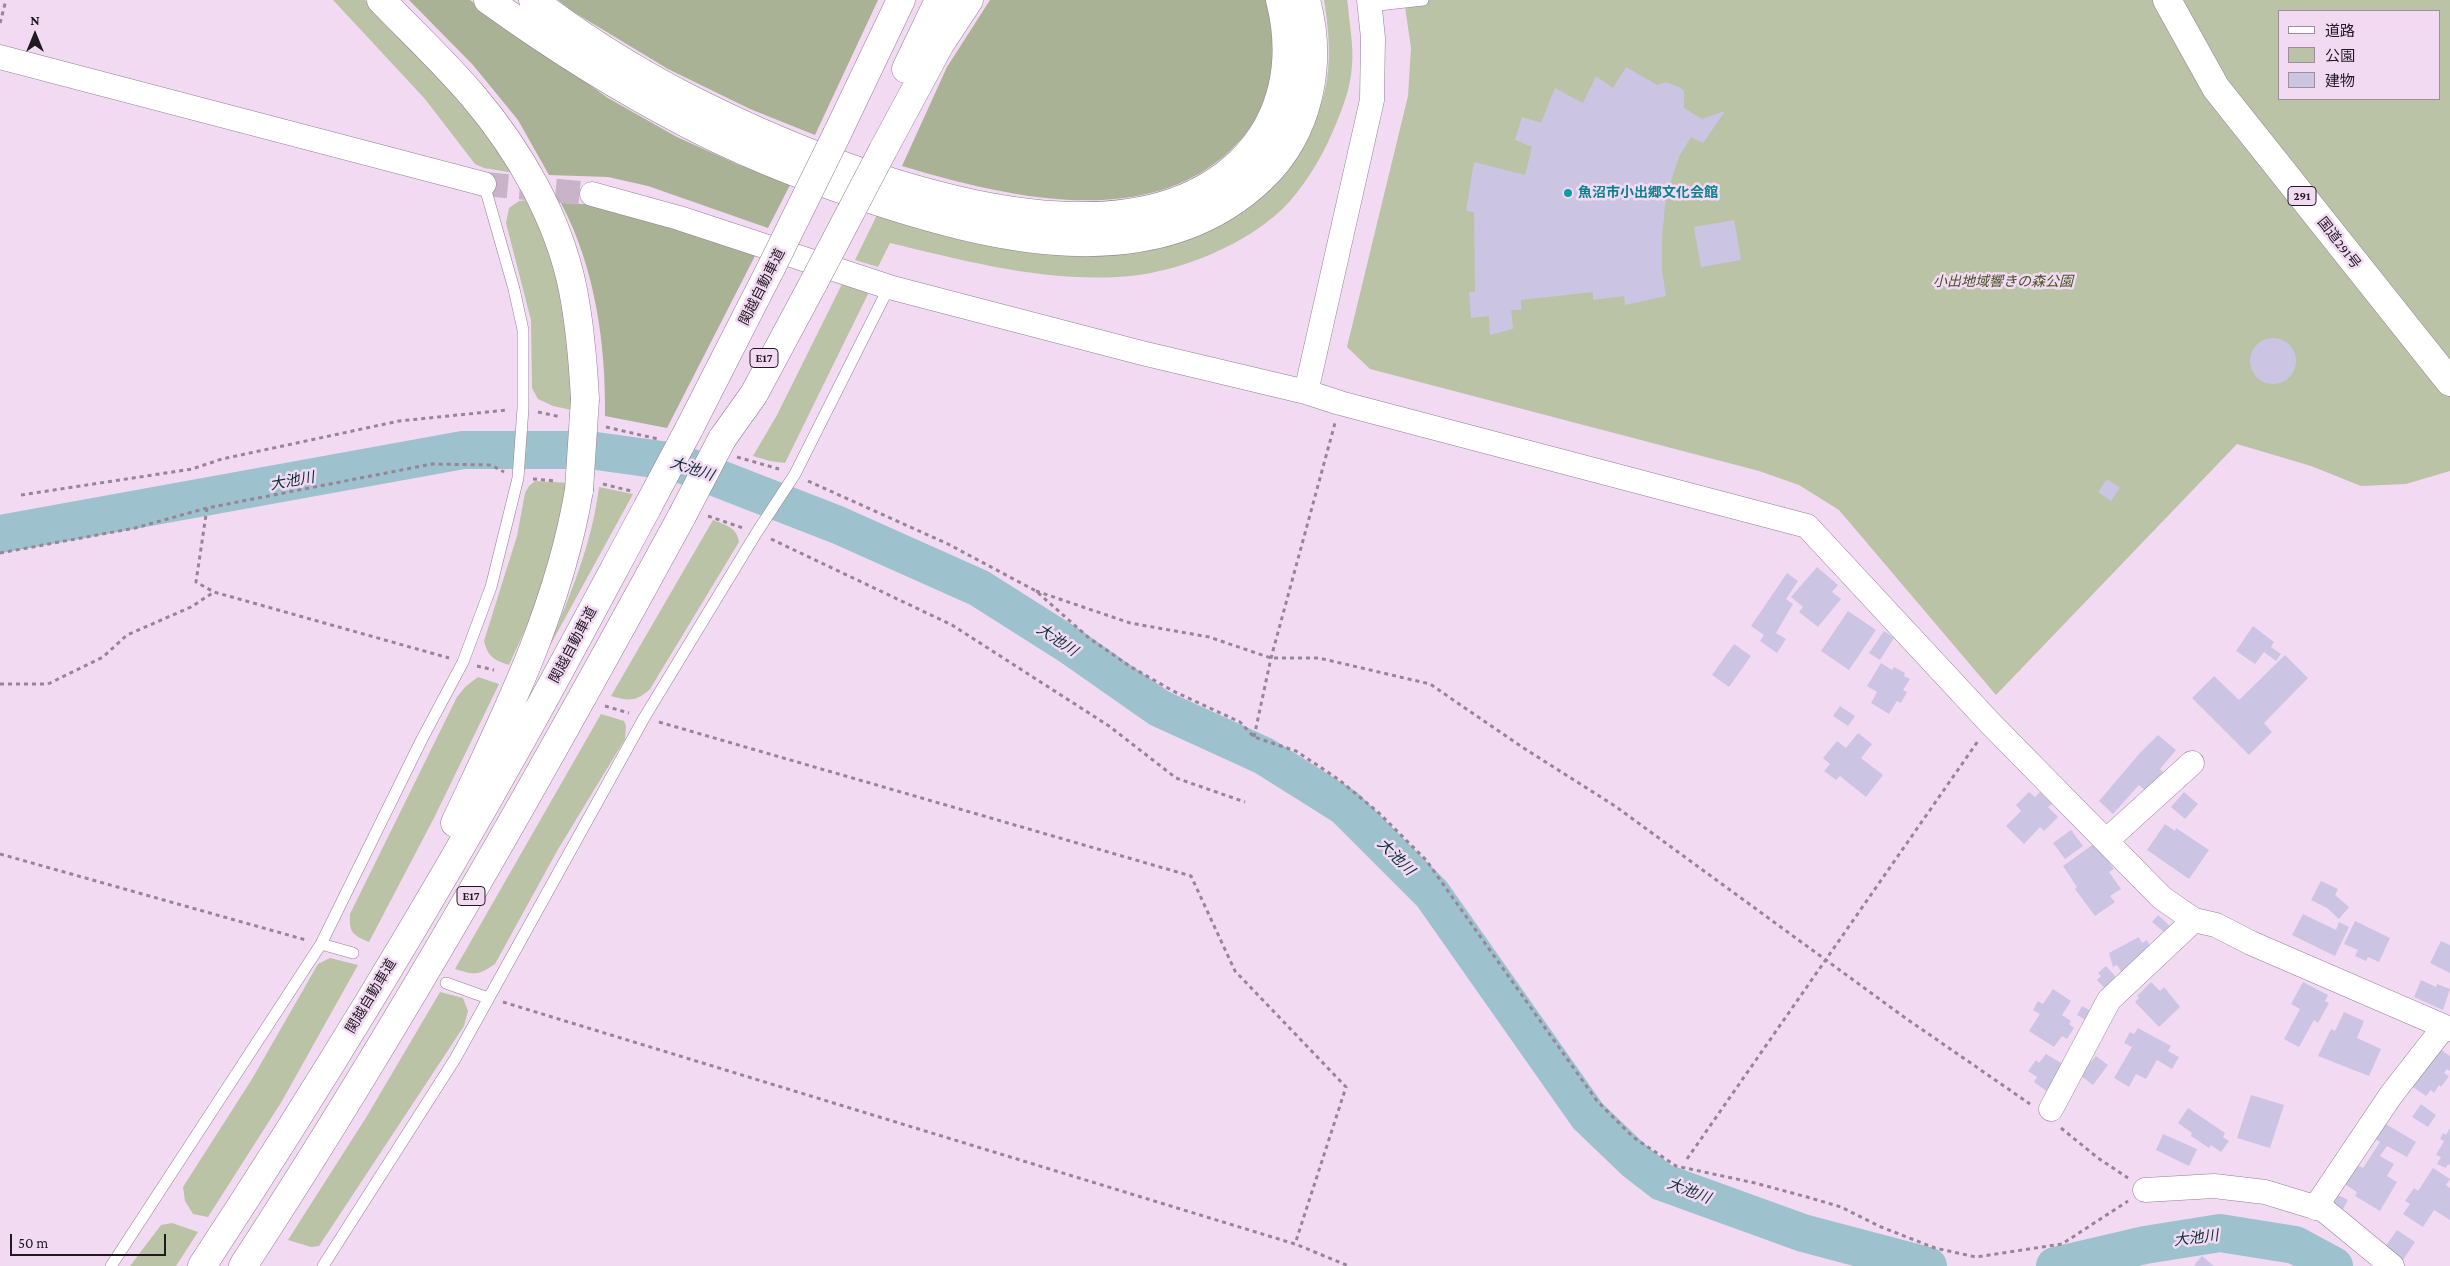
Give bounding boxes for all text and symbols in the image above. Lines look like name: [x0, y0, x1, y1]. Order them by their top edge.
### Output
north arrow: [10, 10, 60, 60]
legend: [2278, 10, 2440, 100]
text: N: [30, 12, 40, 28]
text: 道路: [2325, 23, 2355, 39]
text: 公園: [2325, 48, 2355, 64]
text: 建物: [2325, 73, 2355, 89]
place label: 魚沼市小出郷文化会館: [1578, 185, 1718, 201]
marker: 魚沼市小出郷文化会館: [1562, 187, 1574, 199]
road number: 291: [2288, 187, 2316, 206]
street label: 国道291号: [2314, 214, 2364, 272]
street label: 関越自動車道: [735, 246, 789, 328]
park label: 小出地域響きの森公園: [1933, 274, 2073, 290]
road number: E17: [750, 348, 778, 368]
water label: 大池川: [668, 453, 716, 485]
water label: 大池川: [268, 468, 316, 494]
street label: 関越自動車道: [546, 604, 600, 686]
water label: 大池川: [1033, 620, 1081, 660]
water label: 大池川: [1374, 835, 1418, 879]
road number: E17: [457, 886, 485, 906]
street label: 関越自動車道: [342, 956, 400, 1036]
water label: 大池川: [1665, 1175, 1713, 1207]
scale bar: [12, 1224, 169, 1256]
water label: 大池川: [2173, 1226, 2219, 1250]
text: 50 m: [18, 1235, 48, 1251]

